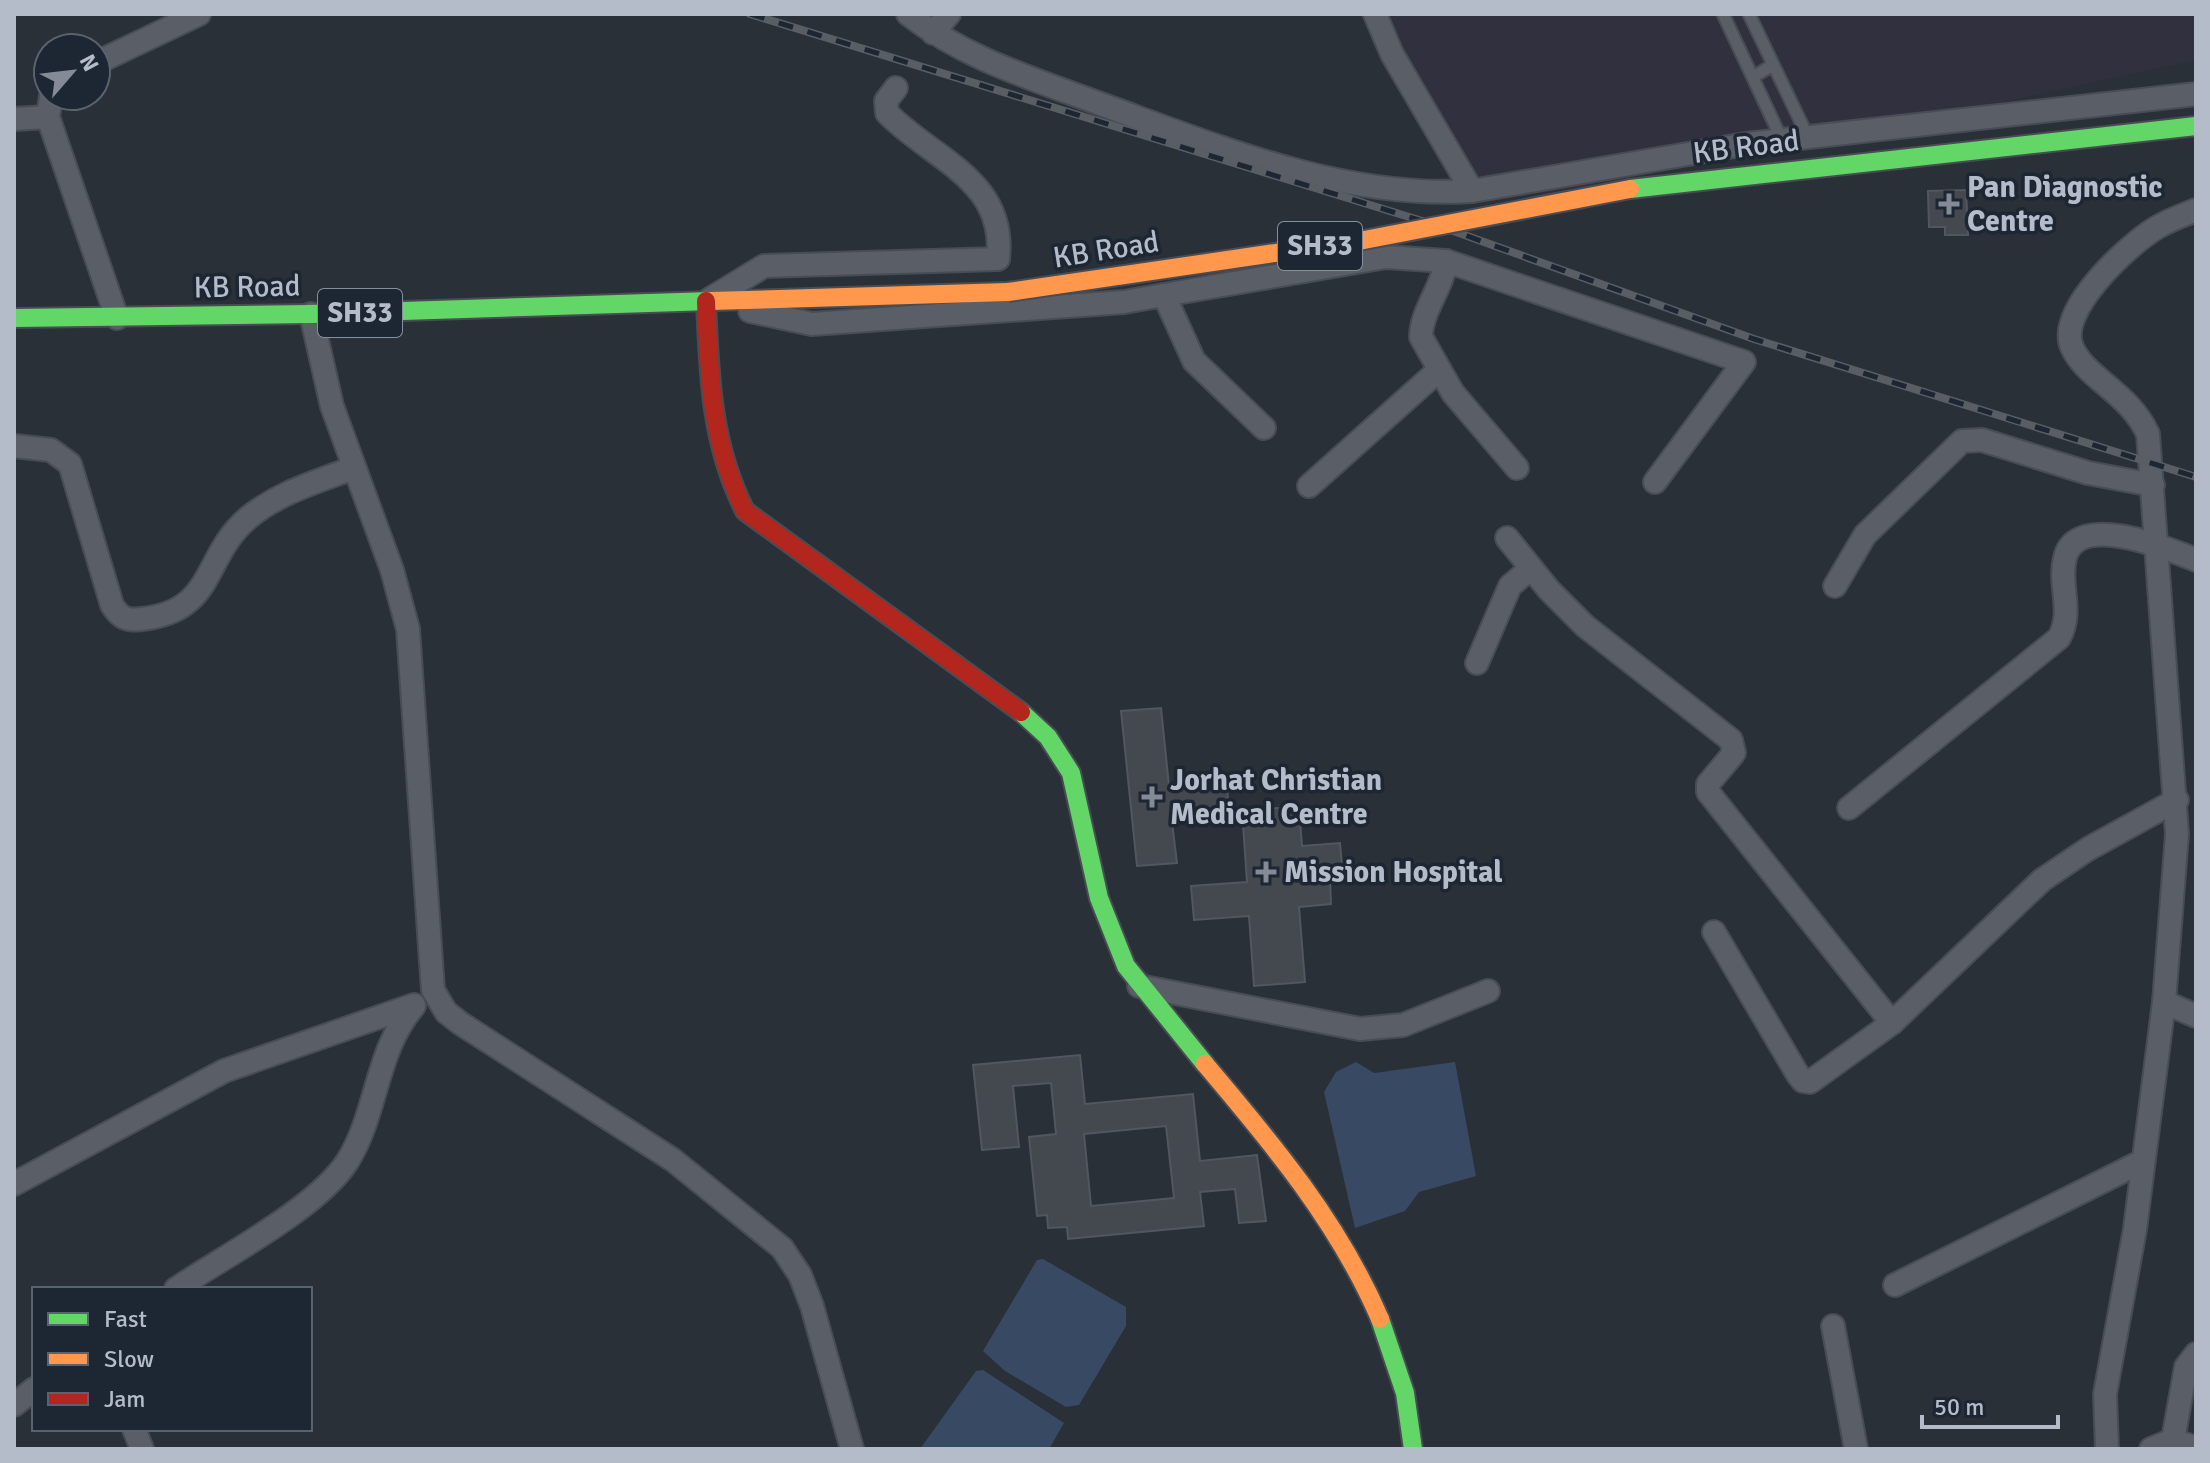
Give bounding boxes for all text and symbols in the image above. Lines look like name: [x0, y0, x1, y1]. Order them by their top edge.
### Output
north arrow: [32, 32, 112, 112]
text: N: [74, 50, 105, 76]
street label: KB Road: [1691, 122, 1801, 172]
place label: Pan Diagnostic Centre: [1967, 169, 2163, 240]
marker: Pan Diagnostic Centre: [1938, 193, 1960, 215]
road number: SH33: [1278, 222, 1362, 270]
street label: KB Road: [1050, 223, 1162, 277]
street label: KB Road: [193, 268, 301, 306]
road number: SH33: [318, 289, 402, 337]
place label: Jorhat Christian Medical Centre: [1170, 762, 1382, 833]
marker: Jorhat Christian Medical Centre: [1141, 786, 1163, 808]
place label: Mission Hospital: [1284, 854, 1503, 891]
marker: Mission Hospital: [1255, 861, 1277, 883]
legend: [32, 1287, 312, 1431]
text: Fast: [104, 1304, 147, 1334]
text: Slow: [104, 1344, 154, 1374]
scale bar: [1922, 1379, 2058, 1429]
text: Jam: [104, 1384, 145, 1414]
text: 50 m: [1934, 1392, 1984, 1422]

